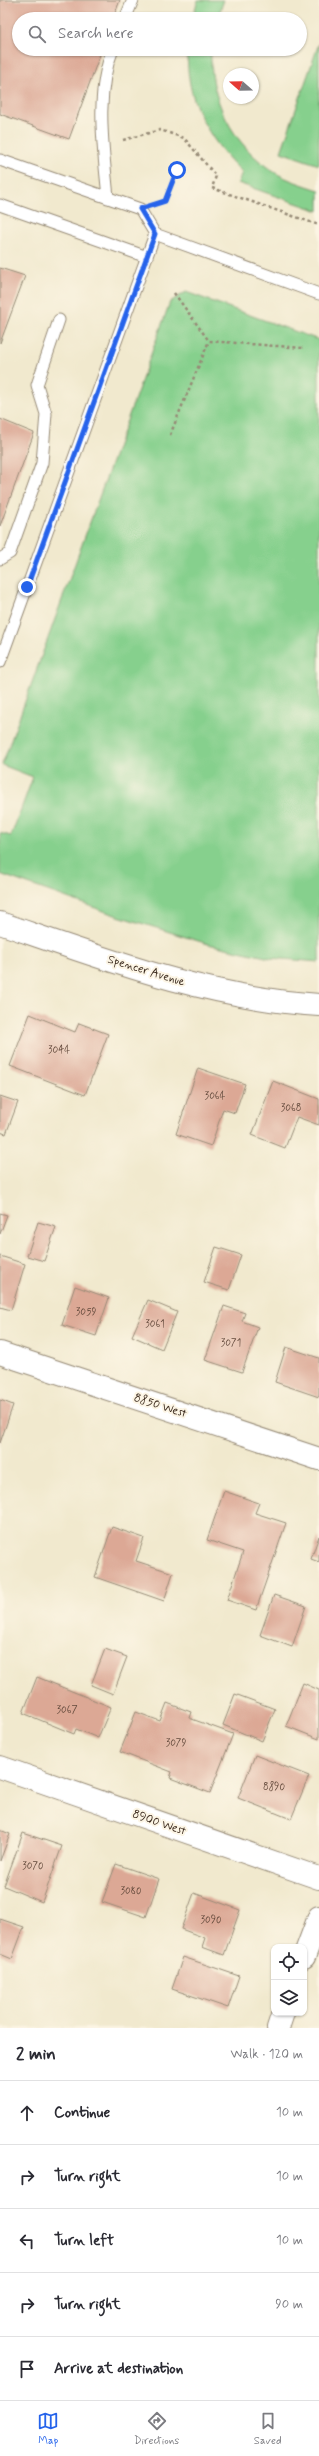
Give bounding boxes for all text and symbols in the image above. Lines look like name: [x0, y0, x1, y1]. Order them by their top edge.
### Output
search box: [12, 12, 307, 56]
icon: search: [26, 23, 48, 45]
text: Search here: [58, 24, 134, 44]
north arrow: [223, 68, 259, 104]
route start: [168, 161, 186, 179]
route end: [18, 578, 36, 596]
street label: Spencer Avenue: [105, 952, 187, 990]
house number: 3044: [48, 1044, 70, 1057]
house number: 3064: [205, 1090, 226, 1103]
house number: 3068: [281, 1102, 301, 1115]
house number: 3059: [76, 1306, 96, 1319]
house number: 3061: [145, 1318, 165, 1331]
house number: 3071: [221, 1337, 241, 1350]
street label: 8850 West: [132, 1390, 189, 1422]
house number: 3067: [56, 1704, 78, 1717]
house number: 3079: [166, 1737, 186, 1750]
house number: 8890: [263, 1780, 285, 1794]
street label: 8900 West: [130, 1806, 189, 1840]
house number: 3070: [22, 1860, 44, 1873]
house number: 3080: [120, 1885, 142, 1898]
house number: 3090: [200, 1914, 222, 1927]
map controls: [271, 1944, 307, 2016]
button: locate: [271, 1944, 307, 1980]
button: layers: [271, 1980, 307, 2016]
text: 2 min: [16, 2043, 56, 2065]
text: Walk · 120 m: [231, 2046, 303, 2063]
icon: ahead: [16, 2102, 38, 2124]
text: Continue: [54, 2103, 110, 2123]
text: 10 m: [276, 2104, 303, 2121]
icon: right: [16, 2166, 38, 2188]
text: Turn right: [54, 2167, 121, 2187]
text: 10 m: [276, 2168, 303, 2185]
icon: left: [16, 2230, 38, 2252]
text: Turn left: [54, 2231, 114, 2251]
text: 10 m: [276, 2232, 303, 2249]
icon: right: [16, 2294, 38, 2316]
text: Turn right: [54, 2295, 121, 2315]
text: 90 m: [275, 2296, 303, 2313]
icon: arrive: [16, 2358, 38, 2380]
text: Arrive at destination: [54, 2359, 183, 2379]
tab: Map: [37, 2410, 59, 2448]
tab: Directions: [134, 2410, 179, 2448]
tab: Saved: [254, 2410, 282, 2448]

